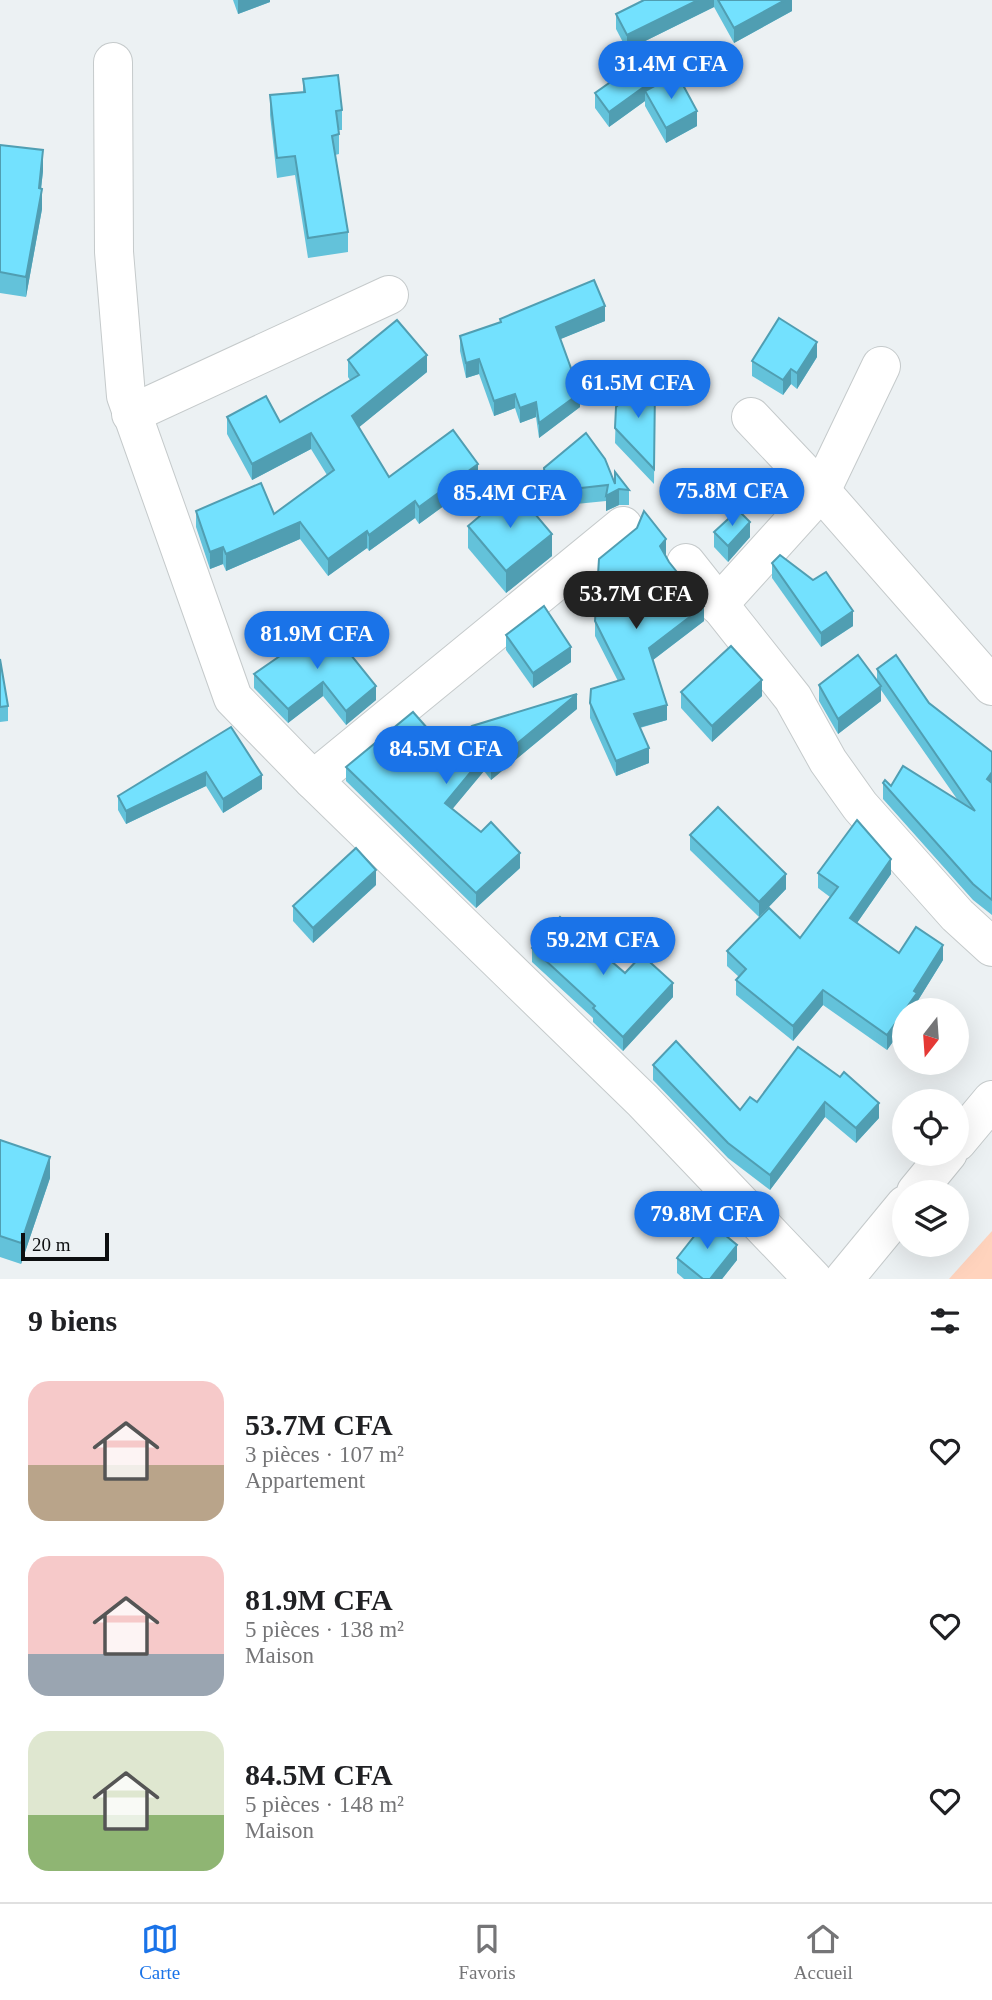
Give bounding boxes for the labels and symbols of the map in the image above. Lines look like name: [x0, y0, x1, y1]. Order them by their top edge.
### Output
pin: 31.4M CFA: [591, 42, 751, 101]
pin: 61.5M CFA: [558, 360, 718, 420]
pin: 75.8M CFA: [652, 468, 812, 528]
pin: 85.4M CFA: [430, 470, 590, 530]
pin: 53.7M CFA: [556, 572, 716, 631]
pin: 81.9M CFA: [237, 612, 397, 671]
pin: 84.5M CFA: [366, 726, 526, 786]
pin: 59.2M CFA: [523, 918, 683, 977]
north arrow: [892, 998, 970, 1074]
pin: 79.8M CFA: [627, 1192, 787, 1251]
scale bar: [21, 1230, 108, 1262]

